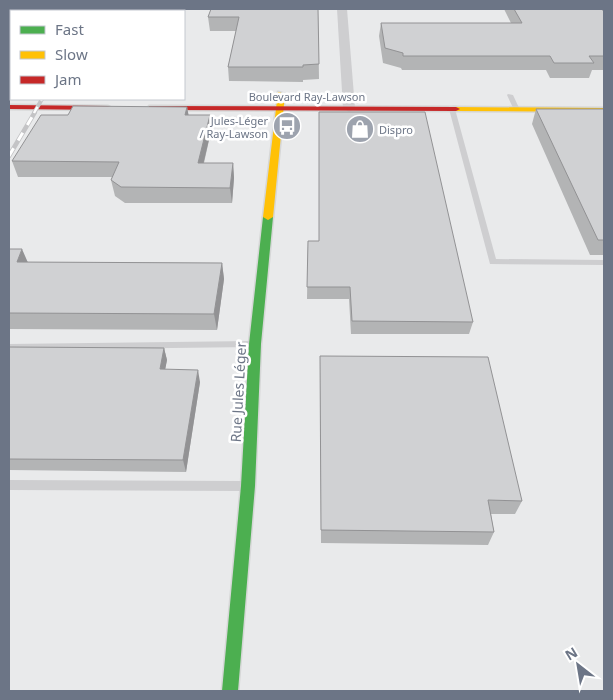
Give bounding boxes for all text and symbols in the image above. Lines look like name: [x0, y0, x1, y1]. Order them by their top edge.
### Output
legend: [10, 10, 185, 100]
text: Fast: [55, 19, 84, 39]
text: Slow: [55, 44, 88, 64]
text: Jam: [53, 69, 82, 89]
street label: Boulevard Ray-Lawson: [249, 89, 365, 104]
bus stop icon: Jules-Léger / Ray-Lawson: [272, 111, 302, 141]
place label: Jules-Léger / Ray-Lawson: [200, 113, 268, 141]
shop icon: Dispro: [345, 114, 375, 144]
place label: Dispro: [379, 122, 413, 137]
street label: Rue Jules Léger: [226, 341, 250, 443]
north arrow: [553, 640, 603, 690]
text: N: [561, 642, 581, 665]

